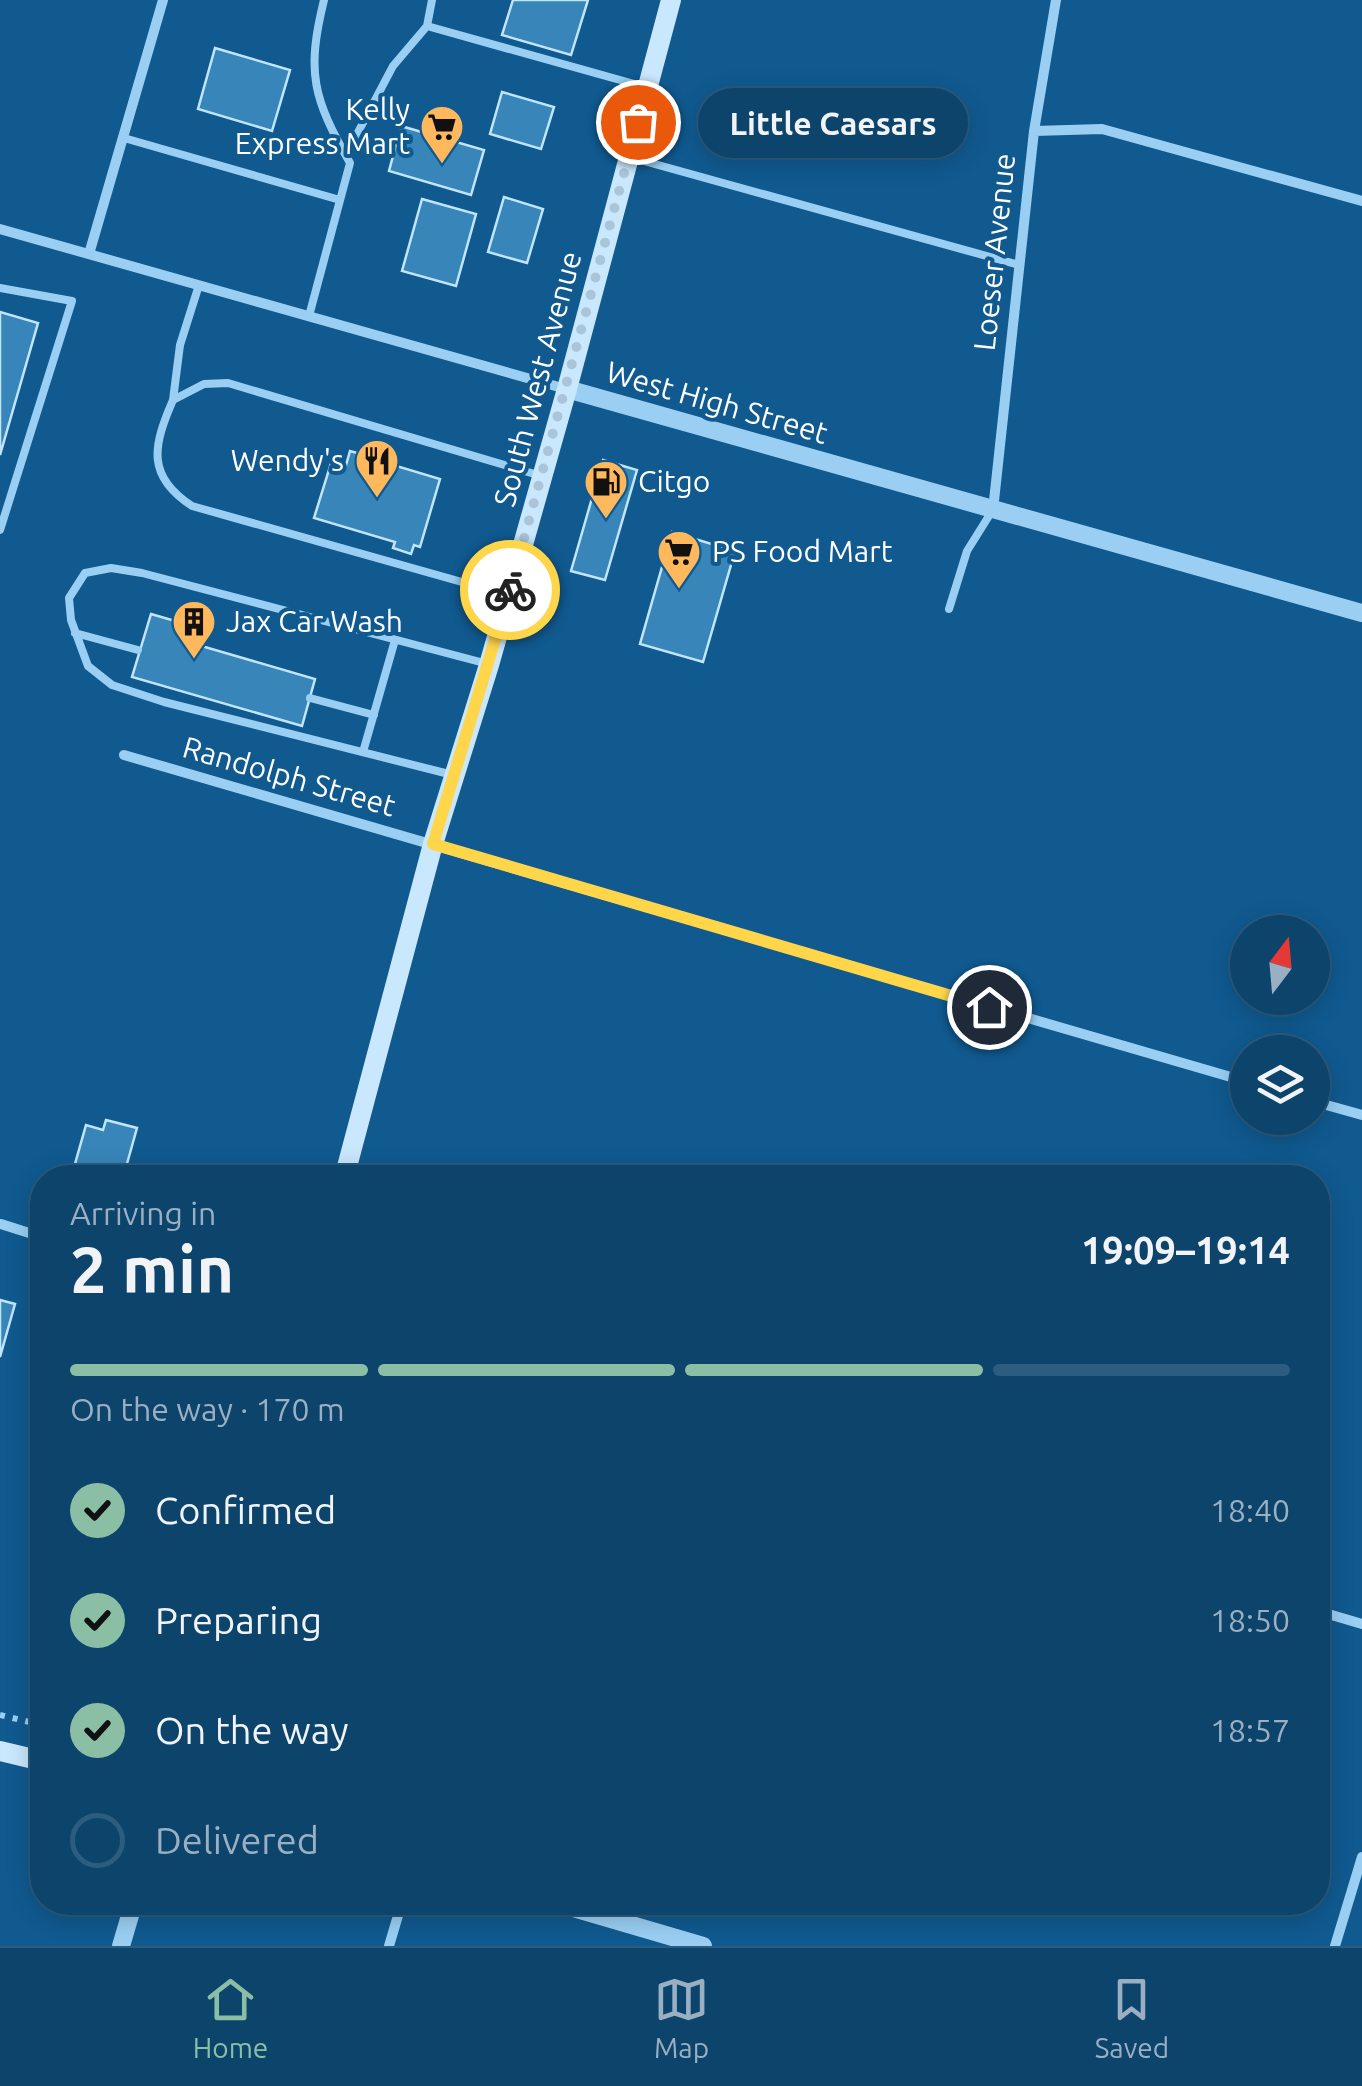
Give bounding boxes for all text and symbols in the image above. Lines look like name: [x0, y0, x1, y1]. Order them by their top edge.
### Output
pin: [596, 80, 681, 165]
callout: Little Caesars: [698, 87, 968, 157]
place label: Kelly Express Mart: [235, 92, 410, 160]
icon: bag: [611, 95, 666, 150]
supermarket icon: Kelly Express Mart: [419, 104, 465, 165]
text: Little Caesars: [729, 105, 937, 141]
street label: Loeser Avenue: [967, 152, 1021, 352]
street label: South West Avenue: [487, 247, 587, 510]
street label: West High Street: [603, 354, 832, 450]
restaurant icon: Wendy's: [354, 438, 400, 499]
place label: Wendy's: [231, 443, 344, 477]
fuel station icon: Citgo: [583, 459, 629, 520]
place label: Citgo: [638, 464, 710, 498]
supermarket icon: PS Food Mart: [656, 529, 702, 590]
place label: PS Food Mart: [712, 534, 893, 568]
courier: [460, 540, 560, 640]
icon: bike: [483, 563, 538, 618]
building icon: Jax Car Wash: [171, 599, 217, 660]
place label: Jax Car Wash: [226, 604, 403, 638]
street label: Randolph Street: [179, 729, 400, 823]
north arrow: [1230, 915, 1330, 1015]
map controls: [1230, 915, 1330, 1135]
pin: [947, 965, 1032, 1050]
icon: home: [962, 980, 1017, 1035]
button: layers: [1230, 1035, 1330, 1135]
text: Arriving in: [70, 1195, 216, 1231]
text: 19:09–19:14: [1081, 1229, 1290, 1271]
text: 2 min: [70, 1232, 234, 1305]
text: On the way · 170 m: [70, 1391, 345, 1427]
icon: check: [70, 1483, 125, 1538]
text: Confirmed: [155, 1489, 336, 1531]
text: 18:40: [1210, 1492, 1290, 1528]
icon: check: [70, 1593, 125, 1648]
text: Preparing: [155, 1599, 322, 1641]
text: 18:50: [1210, 1602, 1290, 1638]
icon: check: [70, 1703, 125, 1758]
text: On the way: [155, 1709, 348, 1751]
text: 18:57: [1210, 1712, 1290, 1748]
text: Delivered: [155, 1819, 319, 1861]
tab: Home: [193, 1972, 268, 2063]
tab: Map: [654, 1972, 709, 2063]
tab: Saved: [1095, 1972, 1169, 2063]

